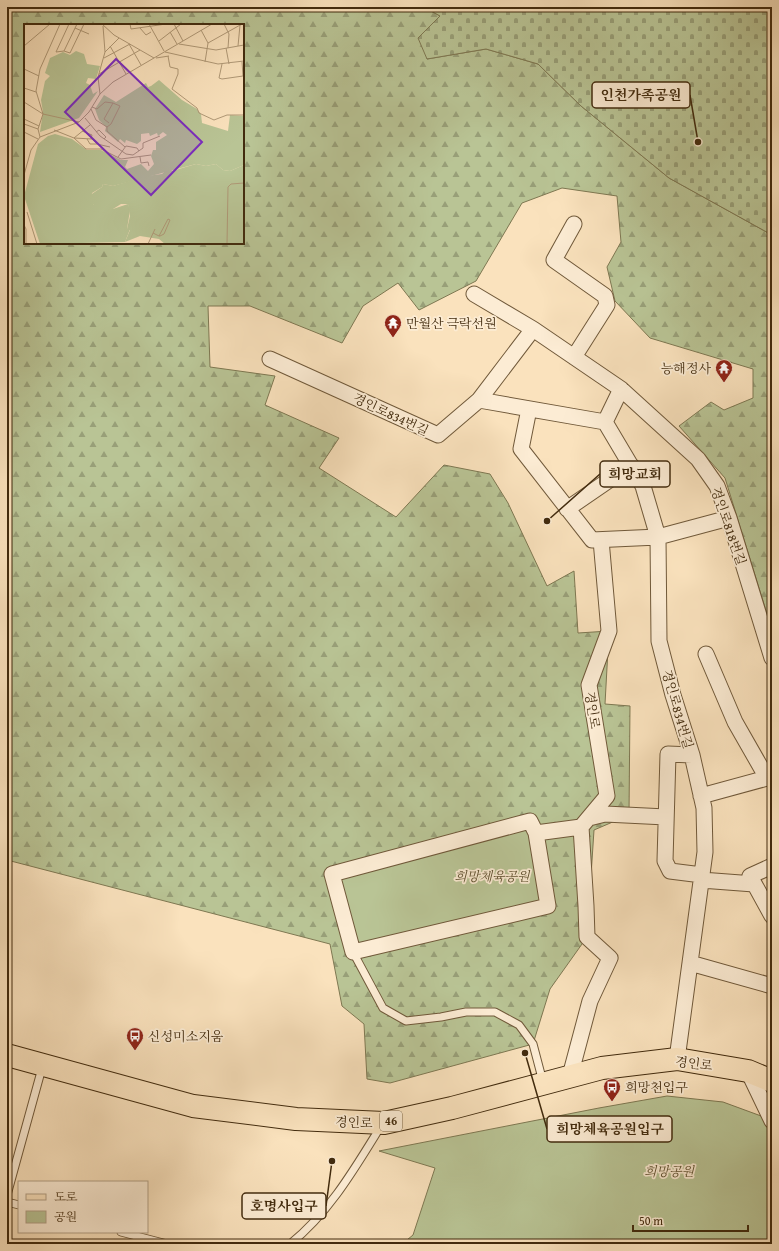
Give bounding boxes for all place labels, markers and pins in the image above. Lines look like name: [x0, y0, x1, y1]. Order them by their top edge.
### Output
callout: 인천가족공원: [592, 82, 690, 108]
temple icon: 만월산 극락선원: [383, 313, 403, 338]
place label: 만월산 극락선원: [406, 314, 497, 333]
temple icon: 능해정사: [714, 358, 734, 383]
place label: 능해정사: [661, 359, 711, 378]
callout: 희망교회: [600, 461, 670, 487]
bus stop icon: 신성미소지움: [125, 1026, 145, 1051]
place label: 신성미소지움: [148, 1027, 224, 1046]
bus stop icon: 희망천입구: [602, 1077, 622, 1102]
place label: 희망천입구: [625, 1078, 688, 1097]
callout: 희망체육공원입구: [547, 1116, 672, 1142]
callout: 호명사입구: [242, 1193, 326, 1219]

